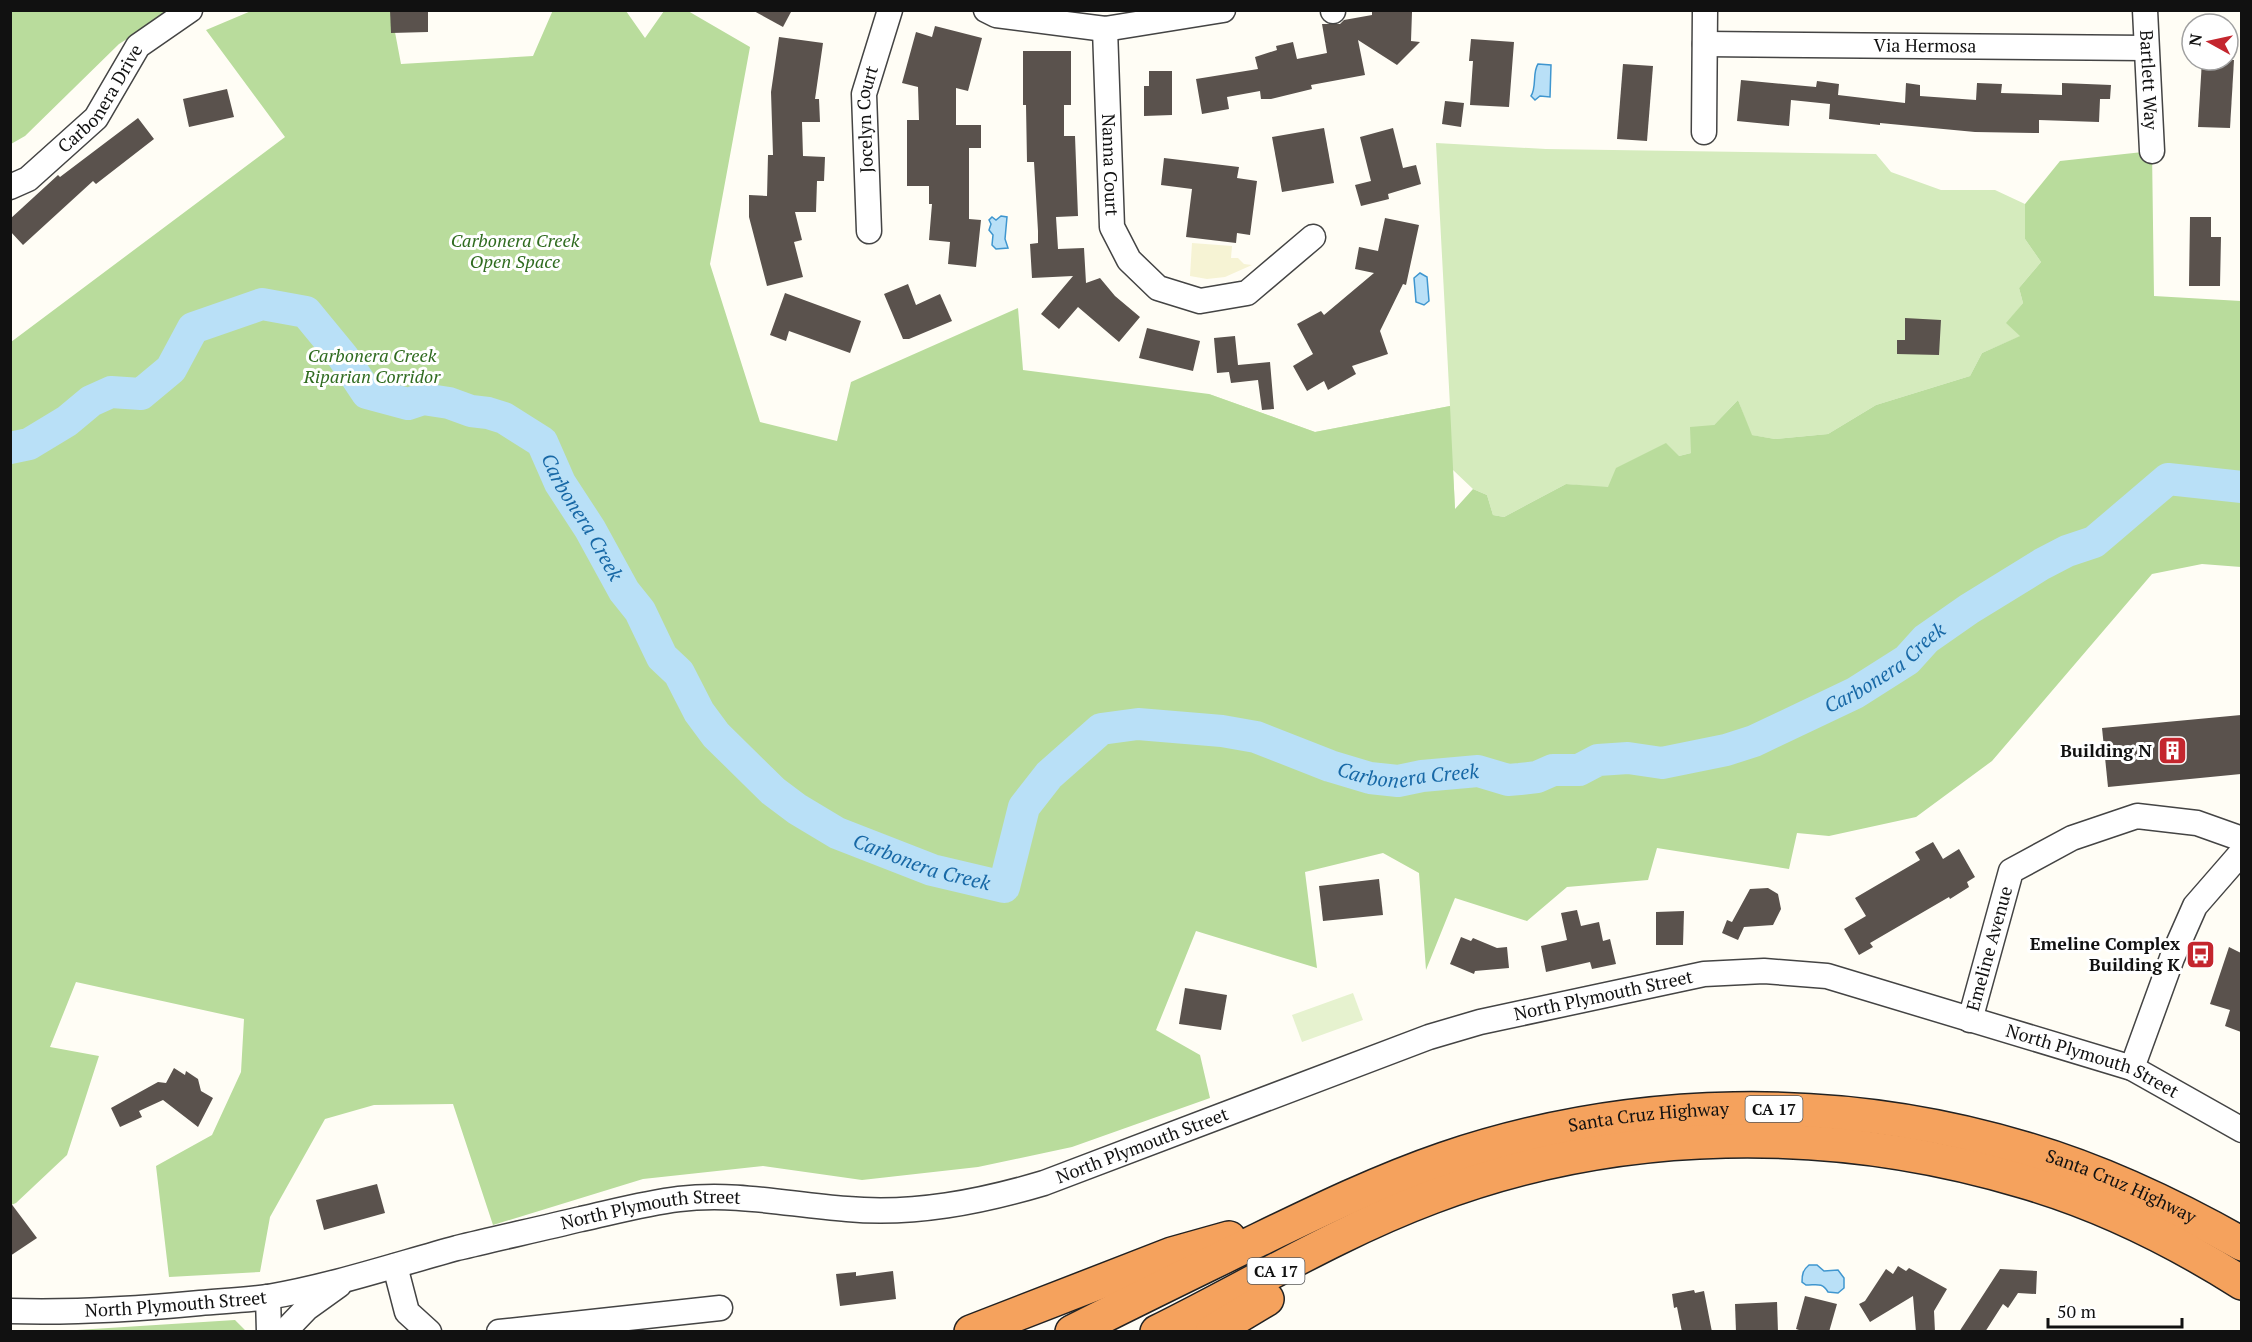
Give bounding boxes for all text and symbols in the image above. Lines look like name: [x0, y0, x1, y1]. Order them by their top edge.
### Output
north arrow: [2180, 12, 2240, 72]
street label: Bartlett Way: [2135, 29, 2164, 131]
text: N: [2183, 32, 2207, 47]
street label: Via Hermosa: [1874, 33, 1976, 57]
street label: Carbonera Drive: [52, 40, 147, 158]
street label: Jocelyn Court: [851, 62, 883, 173]
street label: Nanna Court: [1097, 113, 1125, 217]
park label: Carbonera Creek Open Space: [451, 228, 580, 273]
park label: Carbonera Creek Riparian Corridor: [303, 343, 441, 388]
water label: Carbonera Creek: [536, 449, 630, 586]
water label: Carbonera Creek: [1819, 616, 1951, 719]
building icon: Building N: [2157, 735, 2189, 767]
place label: Building N: [2060, 738, 2152, 762]
water label: Carbonera Creek: [1334, 755, 1480, 794]
water label: Carbonera Creek: [849, 827, 994, 896]
street label: Emeline Avenue: [1960, 883, 2017, 1014]
place label: Emeline Complex Building K: [2030, 931, 2180, 976]
bus stop icon: Emeline Complex Building K: [2185, 938, 2217, 970]
street label: North Plymouth Street: [1511, 964, 1695, 1025]
street label: North Plymouth Street: [2003, 1018, 2184, 1103]
street label: Santa Cruz Highway: [1566, 1096, 1730, 1137]
road number: CA 17: [1746, 1096, 1802, 1122]
street label: North Plymouth Street: [1052, 1101, 1232, 1188]
street label: Santa Cruz Highway: [2043, 1143, 2202, 1229]
street label: North Plymouth Street: [558, 1184, 742, 1234]
road number: CA 17: [1248, 1258, 1304, 1284]
street label: North Plymouth Street: [84, 1284, 268, 1322]
scale bar: [2048, 1291, 2182, 1329]
text: 50 m: [2057, 1299, 2097, 1323]

